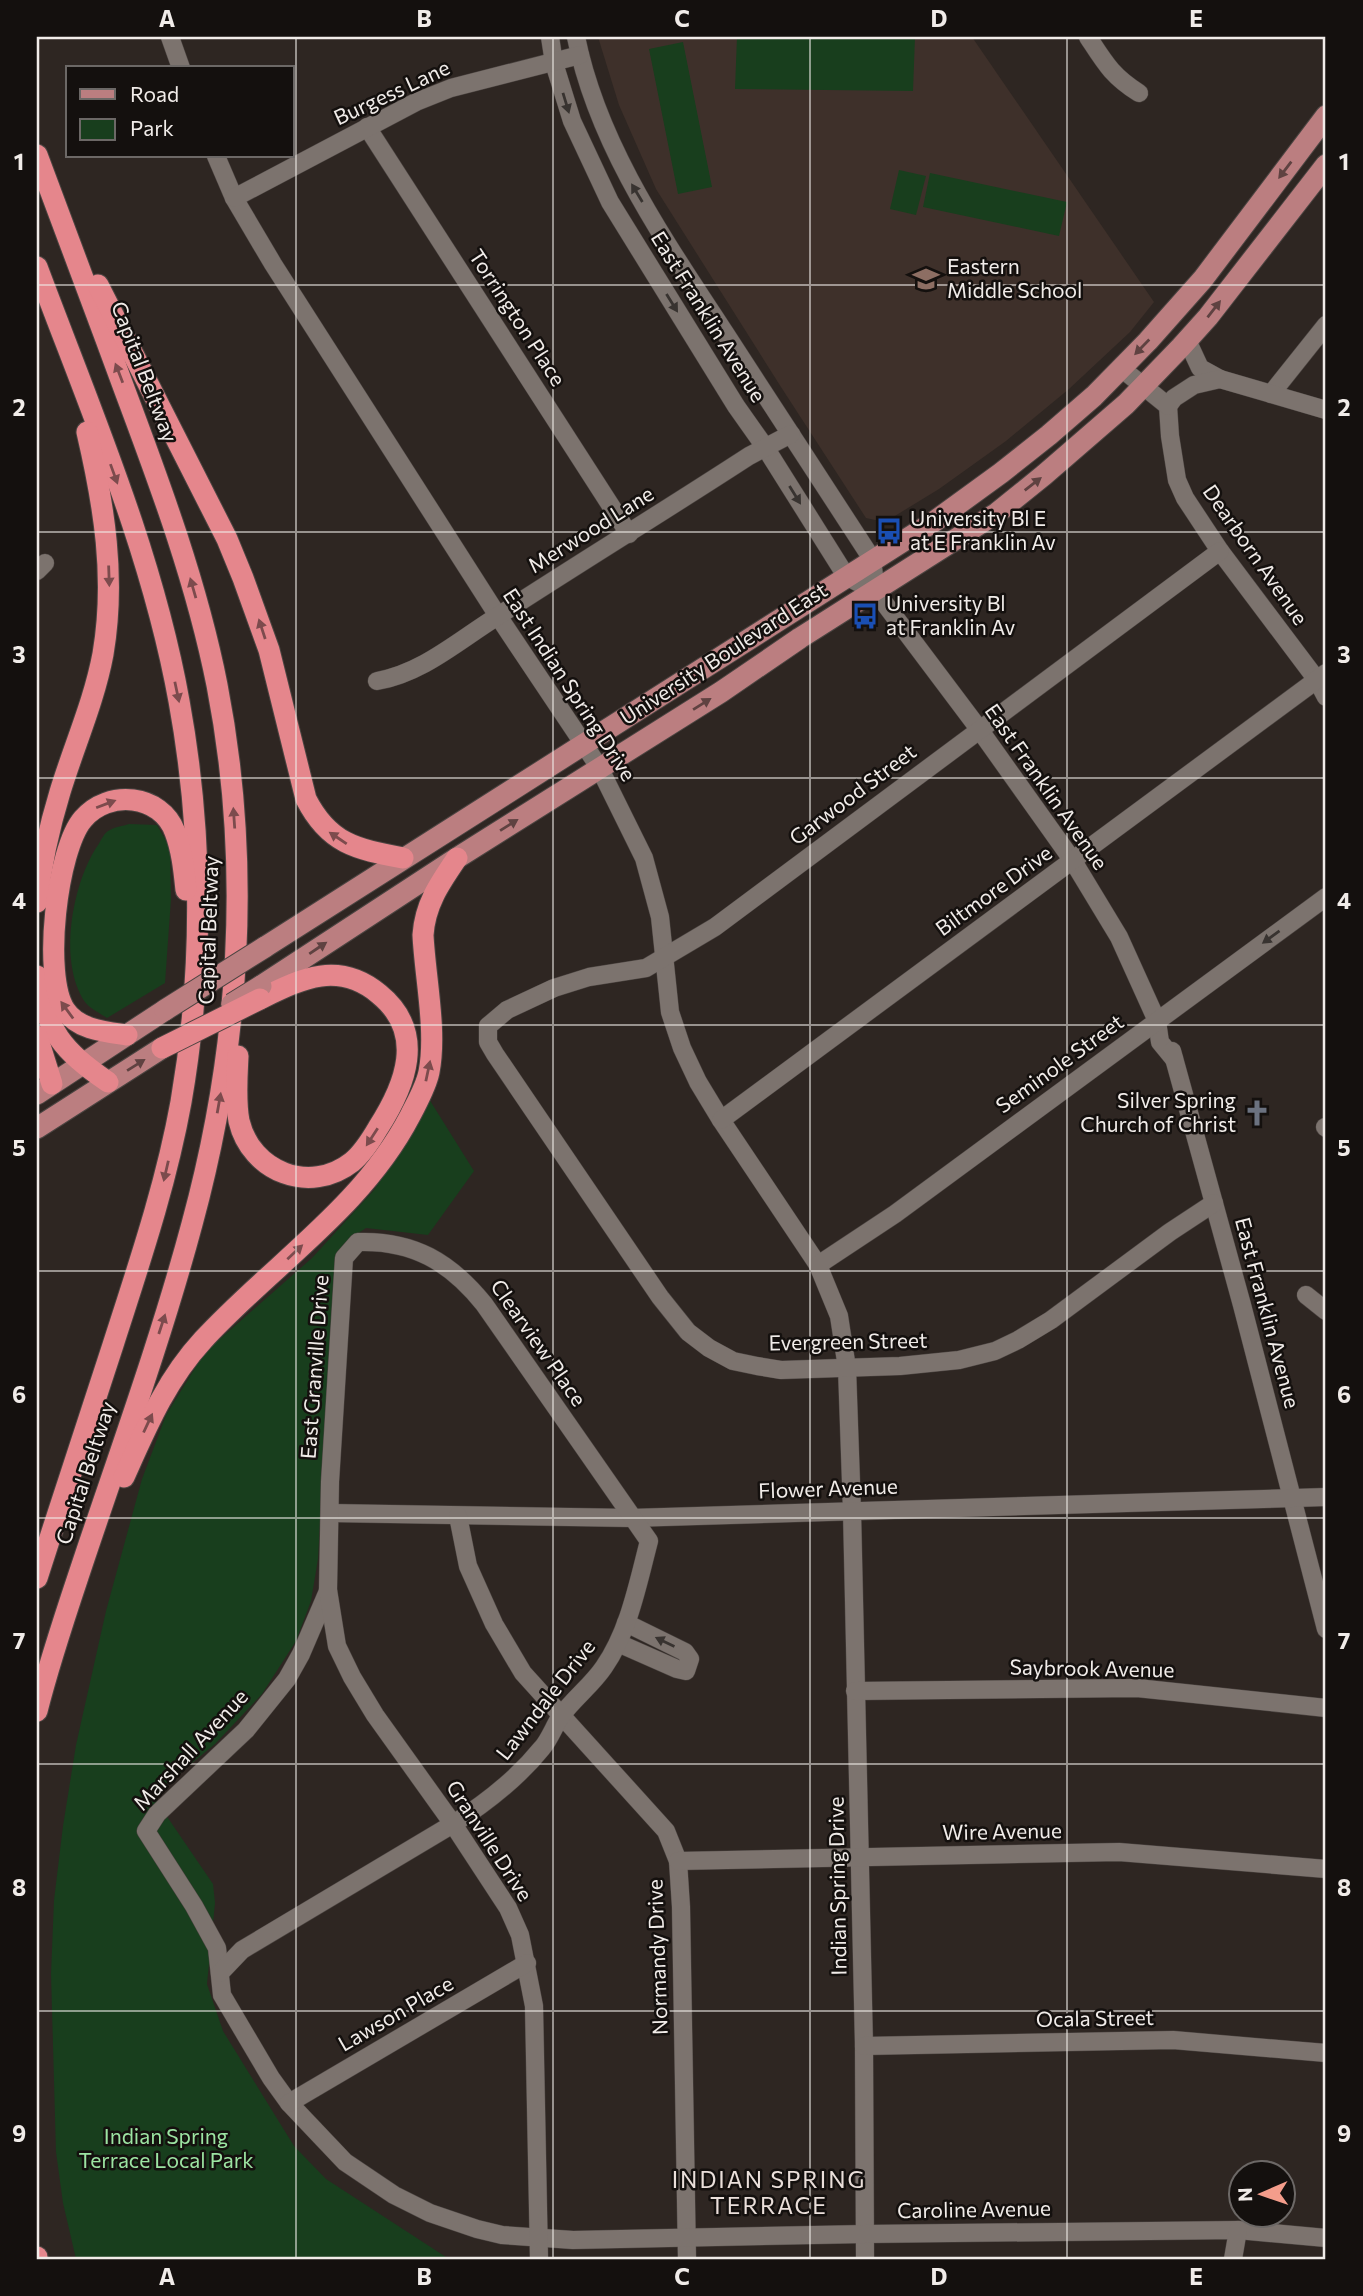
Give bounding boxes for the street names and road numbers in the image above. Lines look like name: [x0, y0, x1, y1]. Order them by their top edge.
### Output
street label: Burgess Lane: [329, 54, 453, 129]
street label: East Franklin Avenue: [647, 226, 772, 406]
street label: Torrington Place: [465, 244, 572, 390]
street label: Capital Beltway: [107, 297, 184, 446]
street label: Dearborn Avenue: [1199, 479, 1314, 629]
street label: Merwood Lane: [523, 480, 658, 577]
street label: University Boulevard East: [615, 576, 831, 729]
street label: East Indian Spring Drive: [499, 583, 642, 785]
street label: East Franklin Avenue: [981, 698, 1114, 874]
street label: Garwood Street: [784, 738, 920, 849]
street label: Biltmore Drive: [930, 839, 1056, 940]
street label: Capital Beltway: [192, 855, 223, 1005]
street label: Seminole Street: [990, 1008, 1128, 1117]
street label: East Franklin Avenue: [1231, 1214, 1306, 1411]
street label: East Granville Drive: [295, 1274, 332, 1460]
street label: Clearview Place: [486, 1274, 592, 1410]
street label: Evergreen Street: [768, 1327, 928, 1354]
street label: Capital Beltway: [50, 1398, 120, 1547]
street label: Flower Avenue: [758, 1473, 898, 1502]
street label: Lawndale Drive: [490, 1634, 600, 1764]
street label: Saybrook Avenue: [1009, 1654, 1175, 1681]
street label: Marshall Avenue: [128, 1683, 252, 1815]
street label: Granville Drive: [442, 1775, 539, 1905]
street label: Indian Spring Drive: [822, 1796, 851, 1976]
street label: Wire Avenue: [942, 1817, 1062, 1844]
street label: Normandy Drive: [641, 1879, 672, 2035]
street label: Lawson Place: [333, 1970, 457, 2056]
street label: Ocala Street: [1036, 2004, 1154, 2031]
street label: Caroline Avenue: [897, 2195, 1051, 2222]

